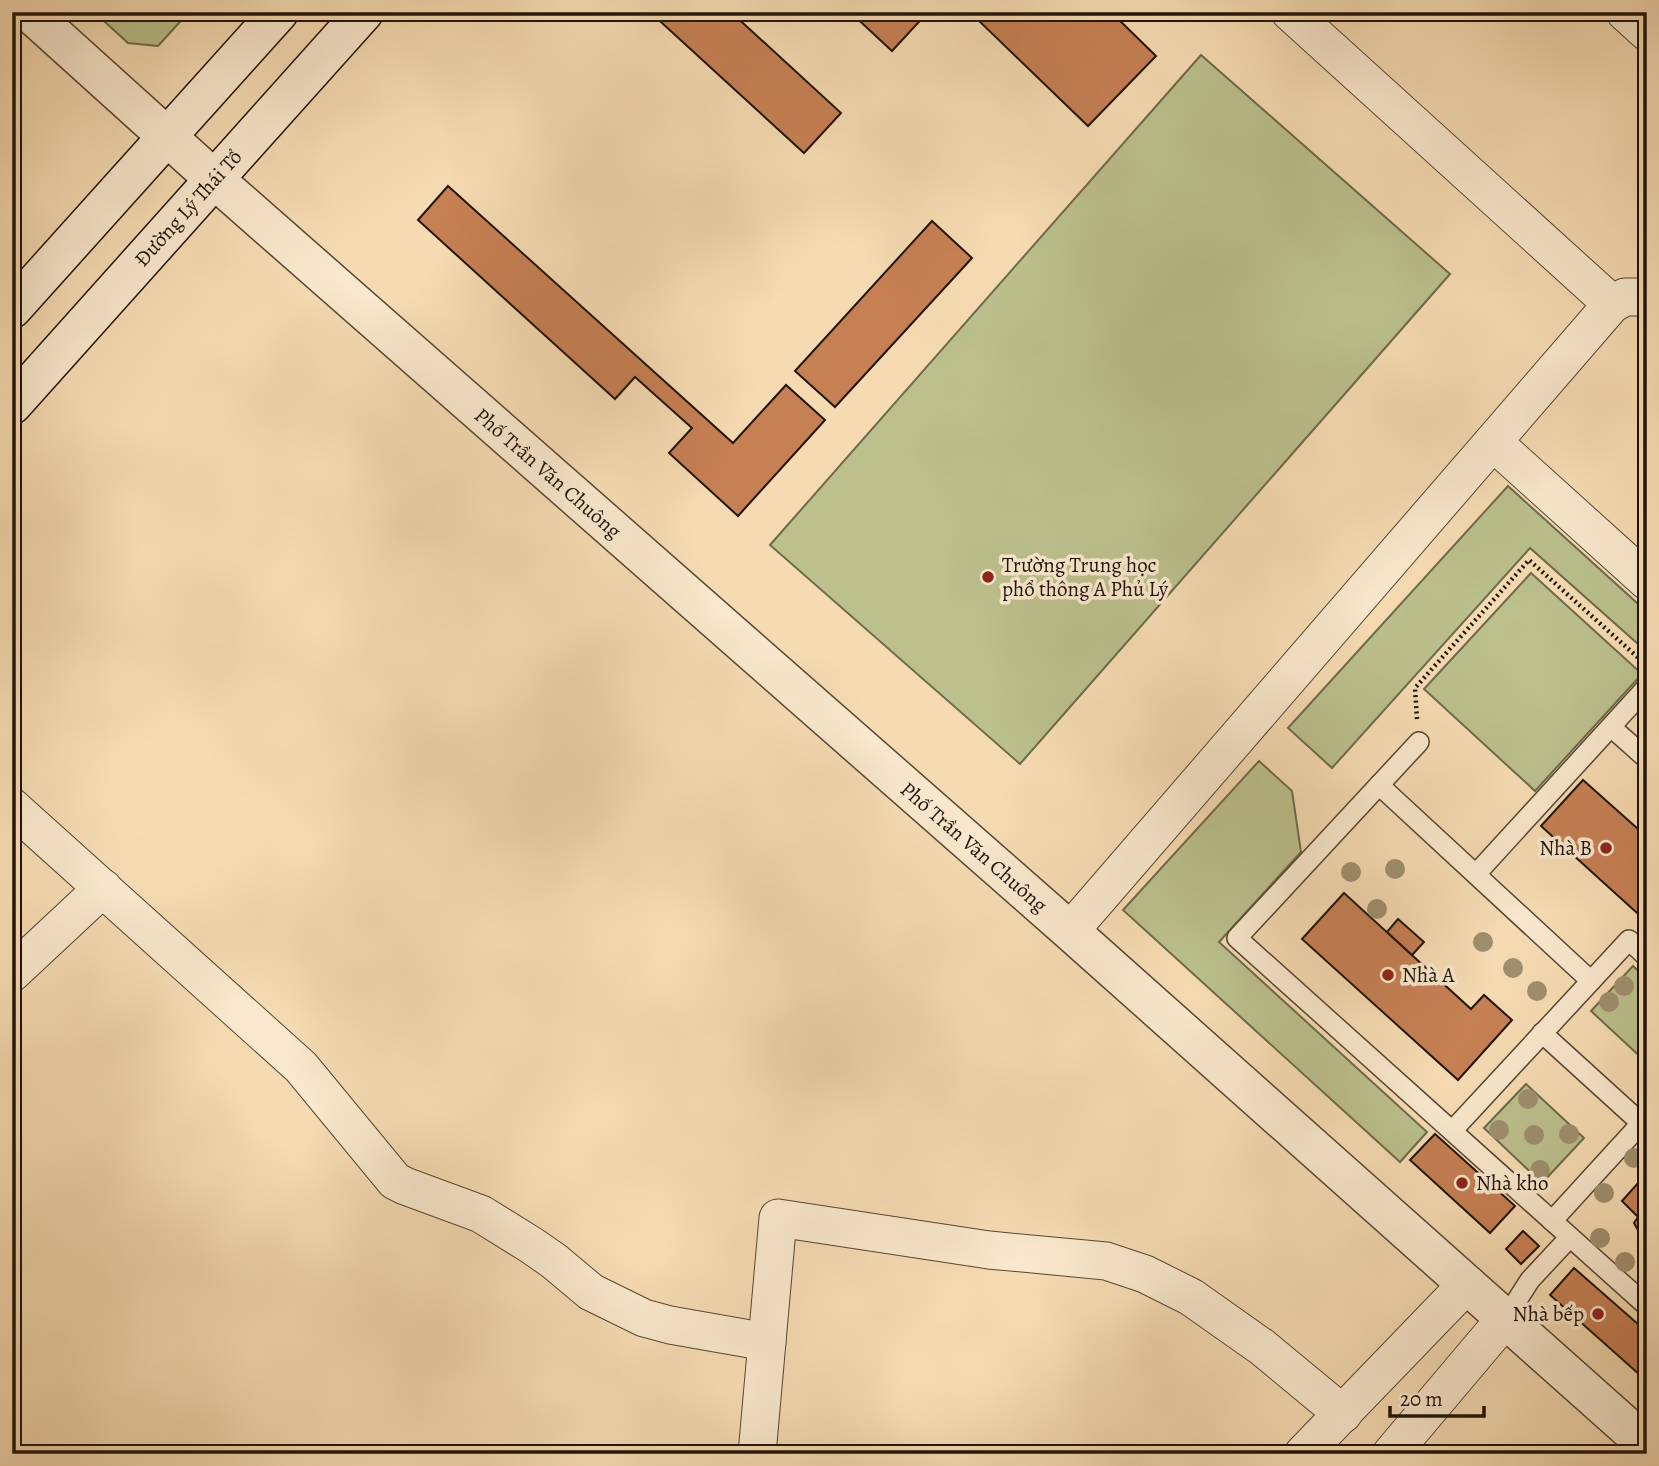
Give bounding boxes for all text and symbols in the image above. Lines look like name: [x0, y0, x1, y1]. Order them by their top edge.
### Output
street label: Đường Lý Thái Tổ: [128, 143, 248, 273]
street label: Phố Trần Văn Chuông: [469, 401, 628, 545]
place label: Trường Trung học phổ thông A Phủ Lý: [1002, 551, 1169, 603]
marker: Trường Trung học phổ thông A Phủ Lý: [980, 569, 996, 585]
street label: Phố Trần Văn Chuông: [895, 775, 1054, 919]
place label: Nhà B: [1539, 834, 1592, 862]
marker: Nhà B: [1598, 840, 1614, 856]
place label: Nhà A: [1402, 961, 1455, 989]
marker: Nhà A: [1380, 967, 1396, 983]
place label: Nhà kho: [1476, 1169, 1548, 1197]
marker: Nhà kho: [1454, 1175, 1470, 1191]
place label: Nhà bếp: [1513, 1300, 1584, 1328]
marker: Nhà bếp: [1590, 1306, 1606, 1322]
scale bar: [1390, 1375, 1484, 1419]
text: 20 m: [1400, 1385, 1443, 1413]

